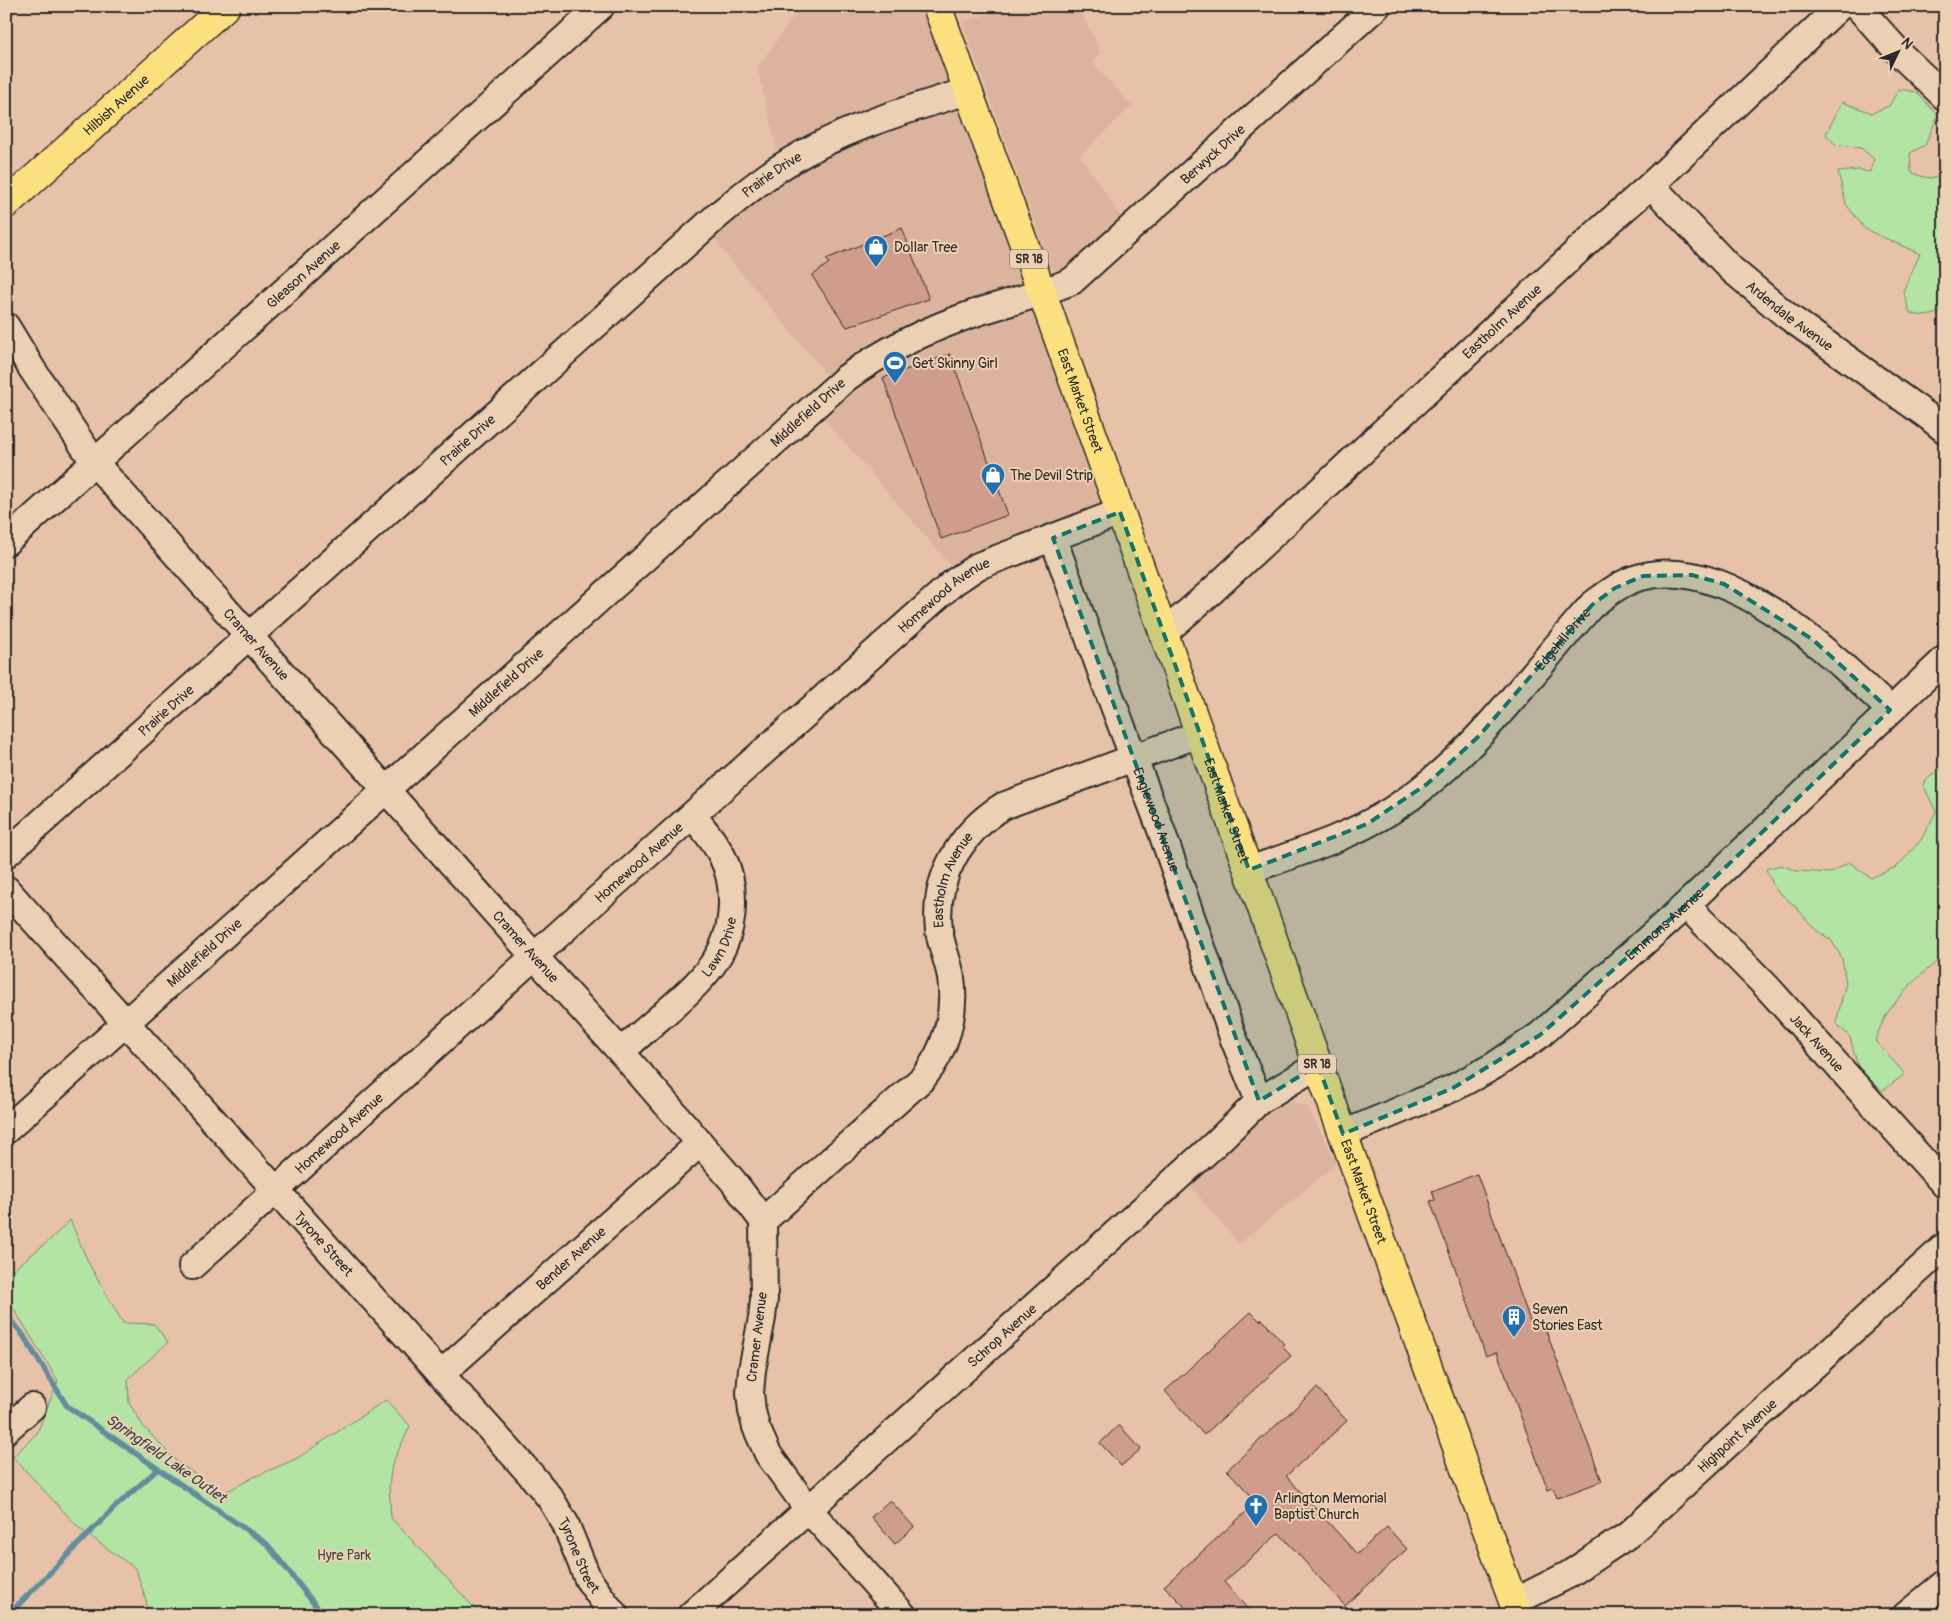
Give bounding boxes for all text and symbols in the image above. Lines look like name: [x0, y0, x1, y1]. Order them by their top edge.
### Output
north arrow: [1874, 28, 1924, 78]
text: N: [1898, 34, 1917, 53]
street label: Hilbish Avenue: [79, 71, 153, 139]
street label: Berwyck Drive: [1177, 121, 1249, 188]
street label: Prairie Drive: [738, 148, 805, 201]
shop icon: Dollar Tree: [863, 234, 889, 268]
street label: Gleason Avenue: [263, 237, 344, 312]
place label: Dollar Tree: [894, 239, 957, 256]
road number: SR 18: [1010, 250, 1048, 268]
street label: Ardendale Avenue: [1743, 277, 1836, 354]
street label: Eastholm Avenue: [1459, 280, 1545, 362]
street label: East Market Street: [1054, 346, 1107, 456]
sports icon: Get Skinny Girl: [882, 350, 908, 384]
place label: Get Skinny Girl: [912, 355, 998, 372]
street label: Middlefield Drive: [767, 374, 849, 450]
street label: Prairie Drive: [436, 411, 499, 469]
shop icon: The Devil Strip: [980, 462, 1006, 496]
place label: The Devil Strip: [1010, 467, 1093, 484]
street label: Homewood Avenue: [894, 554, 992, 636]
street label: Edgehill Drive: [1531, 604, 1594, 674]
street label: Cramer Avenue: [220, 605, 293, 684]
street label: Middlefield Drive: [465, 644, 547, 720]
street label: Prairie Drive: [135, 681, 197, 740]
street label: East Market Street: [1200, 756, 1254, 865]
street label: Englewood Avenue: [1130, 765, 1183, 874]
street label: Homewood Avenue: [591, 819, 687, 906]
street label: Eastholm Avenue: [930, 828, 976, 928]
street label: Emmons Avenue: [1622, 884, 1707, 964]
street label: Cramer Avenue: [489, 907, 562, 986]
street label: Middlefield Drive: [163, 915, 245, 991]
street label: Lawn Drive: [698, 916, 740, 980]
street label: Jack Avenue: [1787, 1010, 1848, 1075]
road number: SR 18: [1298, 1054, 1336, 1074]
street label: Homewood Avenue: [291, 1089, 386, 1177]
street label: East Market Street: [1337, 1137, 1391, 1246]
street label: Tyrone Street: [290, 1208, 357, 1280]
street label: Bender Avenue: [533, 1223, 609, 1294]
street label: Cramer Avenue: [743, 1291, 771, 1383]
street label: Schrop Avenue: [964, 1300, 1040, 1371]
place label: Seven Stories East: [1532, 1301, 1603, 1334]
building icon: Seven Stories East: [1501, 1304, 1527, 1338]
street label: Highpoint Avenue: [1694, 1395, 1780, 1476]
water label: Springfield Lake Outlet: [102, 1410, 231, 1509]
place label: Arlington Memorial Baptist Church: [1274, 1490, 1387, 1523]
church icon: Arlington Memorial Baptist Church: [1243, 1493, 1269, 1527]
street label: Tyrone Street: [555, 1514, 604, 1597]
park label: Hyre Park: [317, 1547, 371, 1564]

